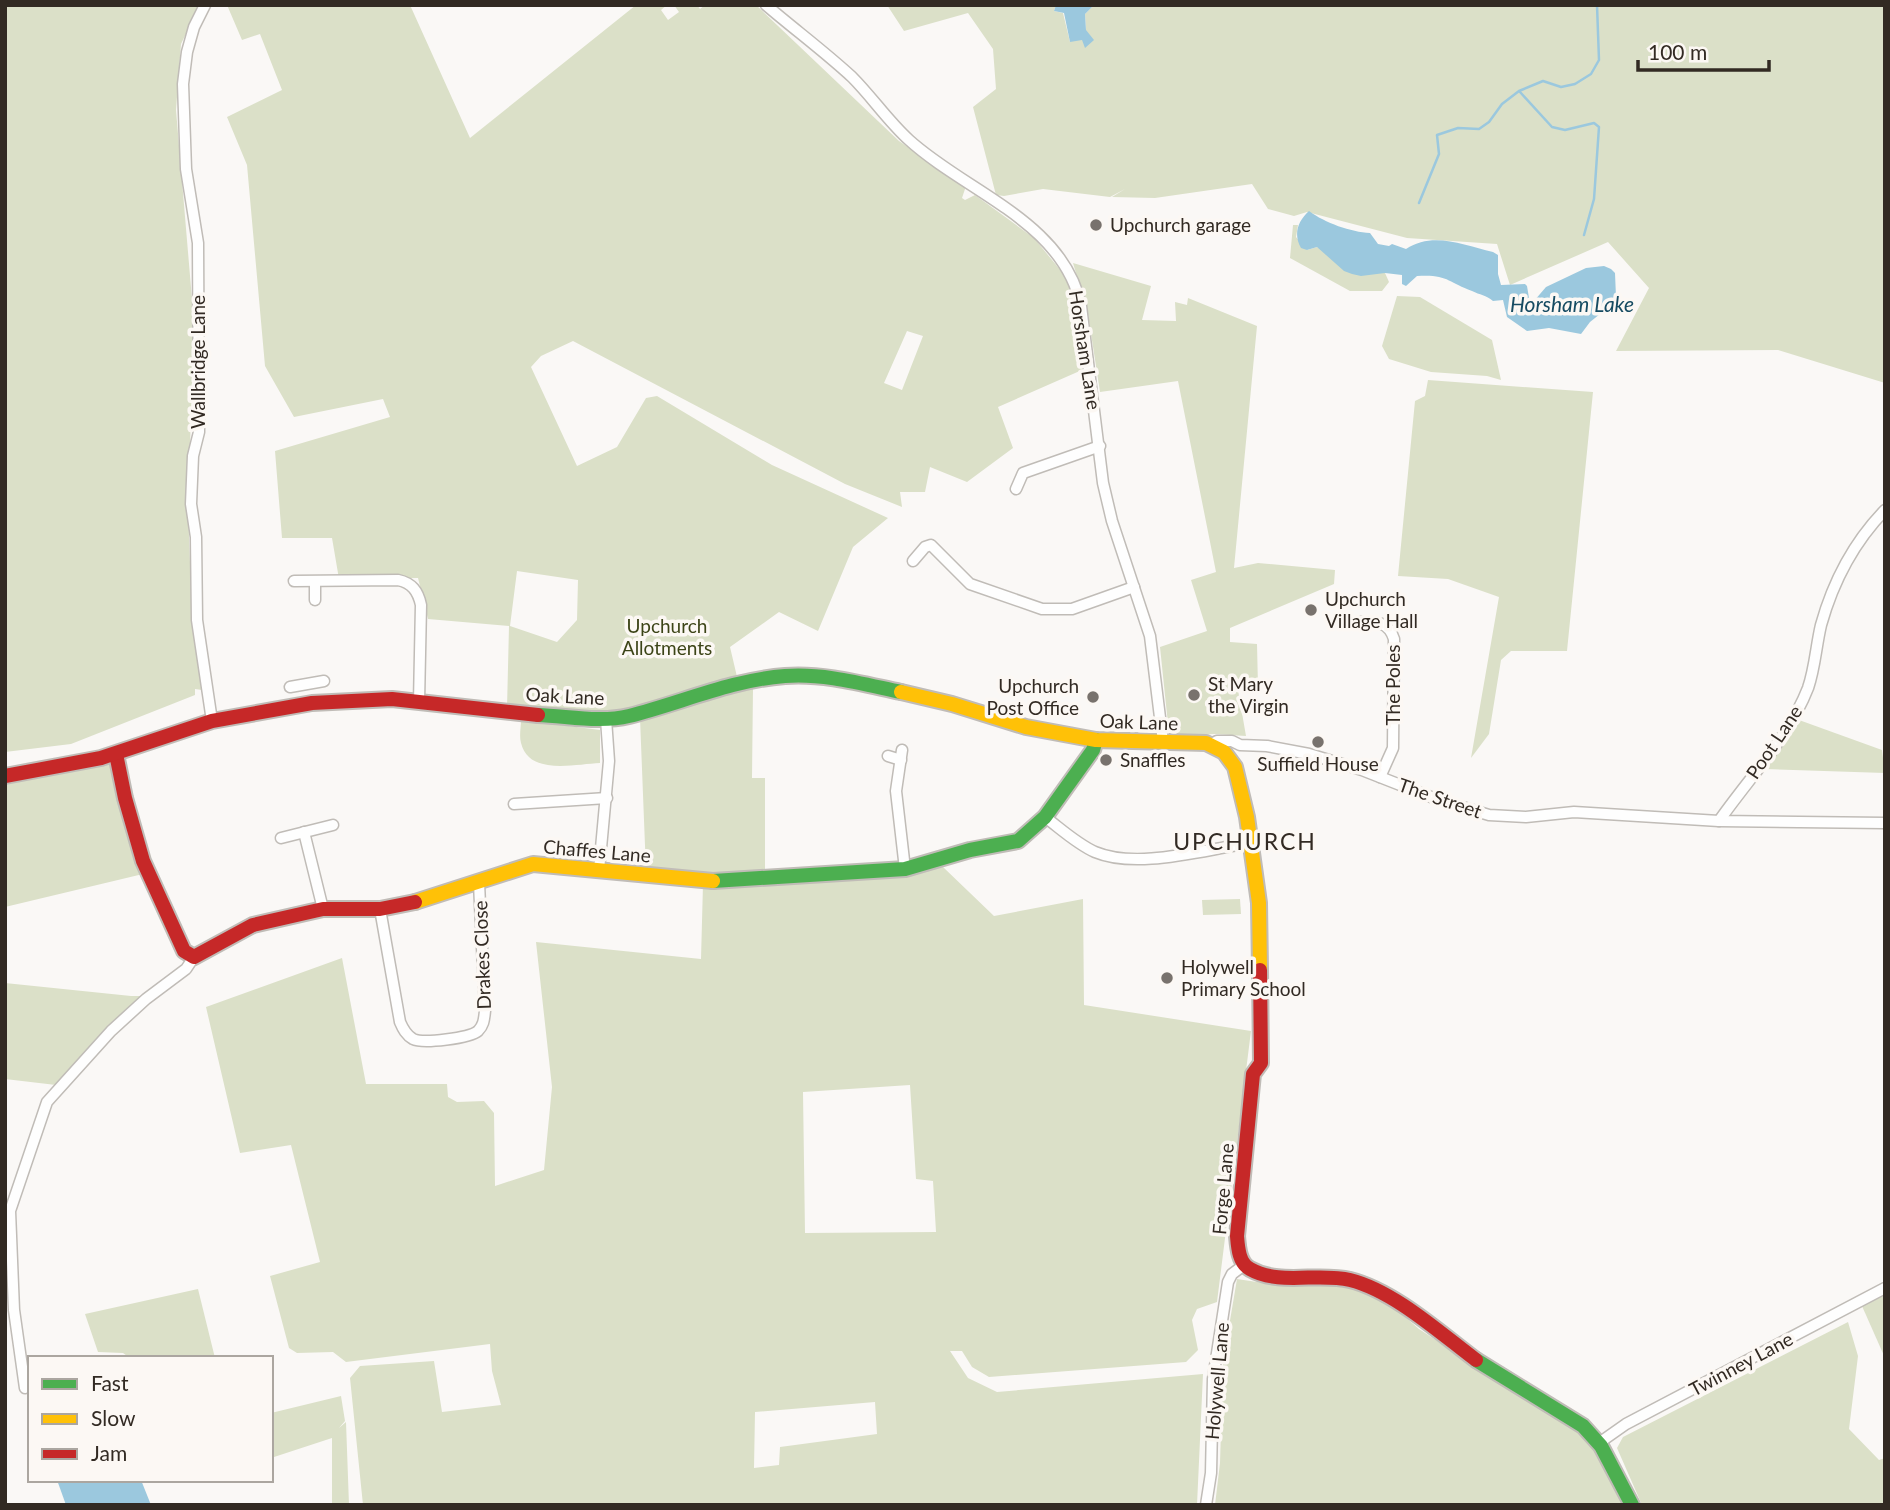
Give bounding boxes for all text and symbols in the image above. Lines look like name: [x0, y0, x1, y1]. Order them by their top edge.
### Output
scale bar: [1638, 28, 1769, 72]
text: 100 m: [1648, 39, 1707, 64]
place label: Upchurch garage: [1110, 213, 1251, 236]
marker: Upchurch garage: [1088, 217, 1104, 233]
street label: Horsham Lane: [1065, 289, 1106, 411]
water label: Horsham Lake: [1510, 291, 1634, 316]
street label: Wallbridge Lane: [186, 295, 209, 429]
place label: Upchurch Village Hall: [1325, 587, 1418, 632]
marker: Upchurch Village Hall: [1303, 602, 1319, 618]
park label: Upchurch Allotments: [622, 614, 712, 659]
street label: The Poles: [1381, 645, 1404, 725]
place label: St Mary the Virgin: [1208, 672, 1289, 717]
place label: Upchurch Post Office: [986, 674, 1079, 719]
street label: Oak Lane: [525, 682, 605, 709]
marker: St Mary the Virgin: [1186, 687, 1202, 703]
marker: Upchurch Post Office: [1085, 689, 1101, 705]
street label: Poot Lane: [1741, 701, 1807, 783]
street label: Oak Lane: [1099, 709, 1179, 734]
marker: Suffield House: [1310, 734, 1326, 750]
place label: Snaffles: [1120, 748, 1185, 771]
marker: Snaffles: [1098, 752, 1114, 768]
place label: Suffield House: [1257, 752, 1379, 775]
street label: The Street: [1395, 773, 1485, 823]
district label: UPCHURCH: [1173, 827, 1317, 855]
street label: Chaffes Lane: [542, 834, 652, 867]
street label: Drakes Close: [468, 900, 495, 1010]
place label: Holywell Primary School: [1181, 955, 1306, 1000]
marker: Holywell Primary School: [1159, 970, 1175, 986]
street label: Forge Lane: [1207, 1142, 1238, 1236]
street label: Holywell Lane: [1200, 1321, 1233, 1441]
street label: Twinney Lane: [1685, 1327, 1797, 1400]
legend: [28, 1356, 273, 1482]
text: Fast: [91, 1370, 129, 1395]
text: Slow: [91, 1405, 136, 1430]
text: Jam: [91, 1440, 127, 1465]

